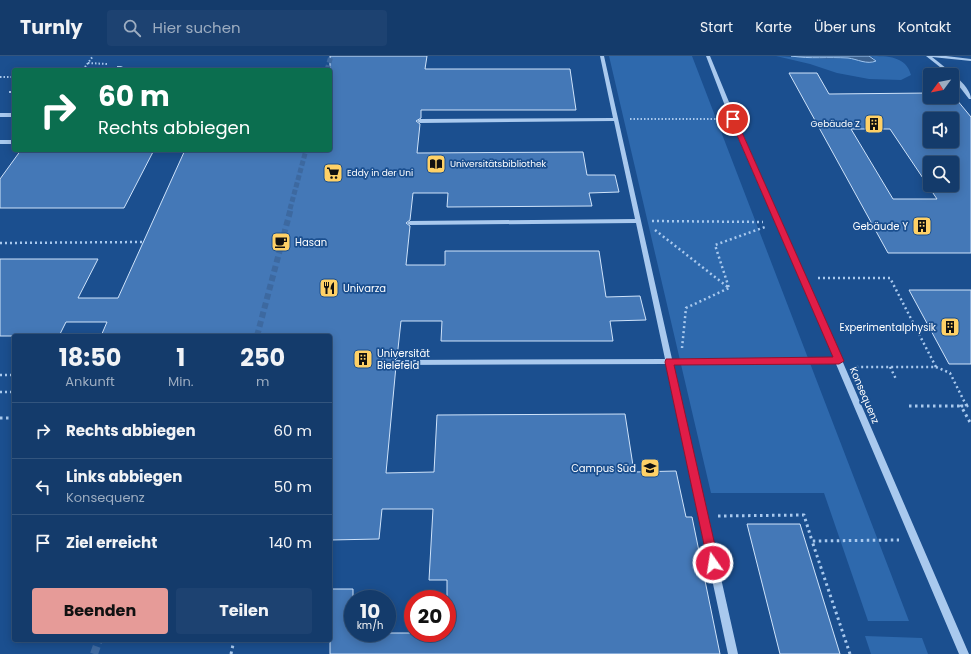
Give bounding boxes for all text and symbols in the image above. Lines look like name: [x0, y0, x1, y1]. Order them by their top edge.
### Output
search box: [107, 10, 387, 46]
text: Turnly: [20, 14, 83, 41]
icon: search: [121, 17, 143, 39]
text: Hier suchen: [153, 17, 241, 38]
text: Start: [700, 17, 733, 37]
text: Karte: [755, 17, 792, 37]
text: Über uns: [814, 17, 876, 37]
text: Kontakt: [898, 17, 951, 37]
north arrow: [923, 68, 959, 104]
map controls: [923, 68, 959, 192]
text: 60 m: [98, 77, 170, 116]
icon: right: [32, 84, 84, 136]
pin: [716, 102, 750, 136]
icon: arrive: [722, 108, 744, 130]
button: sound: [923, 112, 959, 148]
building icon: Gebäude Z: [863, 113, 885, 135]
text: Rechts abbiegen: [98, 115, 250, 140]
place label: Gebäude Z: [811, 118, 860, 130]
library icon: Universitätsbibliothek: [425, 153, 447, 175]
button: search: [923, 156, 959, 192]
place label: Universitätsbibliothek: [450, 158, 546, 170]
supermarket icon: Eddy in der Uni: [322, 162, 344, 184]
place label: Eddy in der Uni: [347, 167, 413, 179]
building icon: Gebäude Y: [911, 215, 933, 237]
place label: Gebäude Y: [853, 219, 908, 234]
cafe icon: Hasan: [270, 231, 292, 253]
place label: Hasan: [295, 235, 327, 250]
restaurant icon: Univarza: [318, 277, 340, 299]
place label: Univarza: [343, 281, 386, 296]
building icon: Experimentalphysik: [939, 316, 961, 338]
place label: Experimentalphysik: [840, 320, 937, 335]
text: 18:50: [59, 341, 121, 374]
text: 1: [176, 341, 185, 374]
text: 250: [240, 341, 285, 374]
place label: Universität Bielefeld: [377, 346, 430, 373]
building icon: Universität Bielefeld: [352, 348, 374, 370]
street label: Konsequenz: [846, 364, 883, 426]
text: Ankunft: [65, 372, 115, 391]
text: Min.: [168, 372, 194, 391]
text: m: [256, 372, 269, 391]
icon: right: [32, 420, 54, 442]
text: Rechts abbiegen: [66, 420, 196, 441]
text: 60 m: [274, 420, 312, 441]
school or university icon: Campus Süd: [639, 457, 661, 479]
place label: Campus Süd: [571, 461, 636, 476]
text: Links abbiegen: [66, 466, 182, 487]
icon: left: [32, 476, 54, 498]
text: 50 m: [274, 476, 312, 497]
text: Konsequenz: [66, 488, 145, 507]
icon: arrive: [32, 532, 54, 554]
text: Ziel erreicht: [66, 532, 157, 553]
text: 140 m: [269, 532, 312, 553]
position arrow: [692, 542, 734, 584]
button: Beenden: [32, 588, 168, 634]
button: Teilen: [176, 588, 312, 634]
speed limit sign: 20: [404, 590, 456, 642]
text: 10: [360, 597, 380, 625]
text: km/h: [357, 618, 383, 633]

